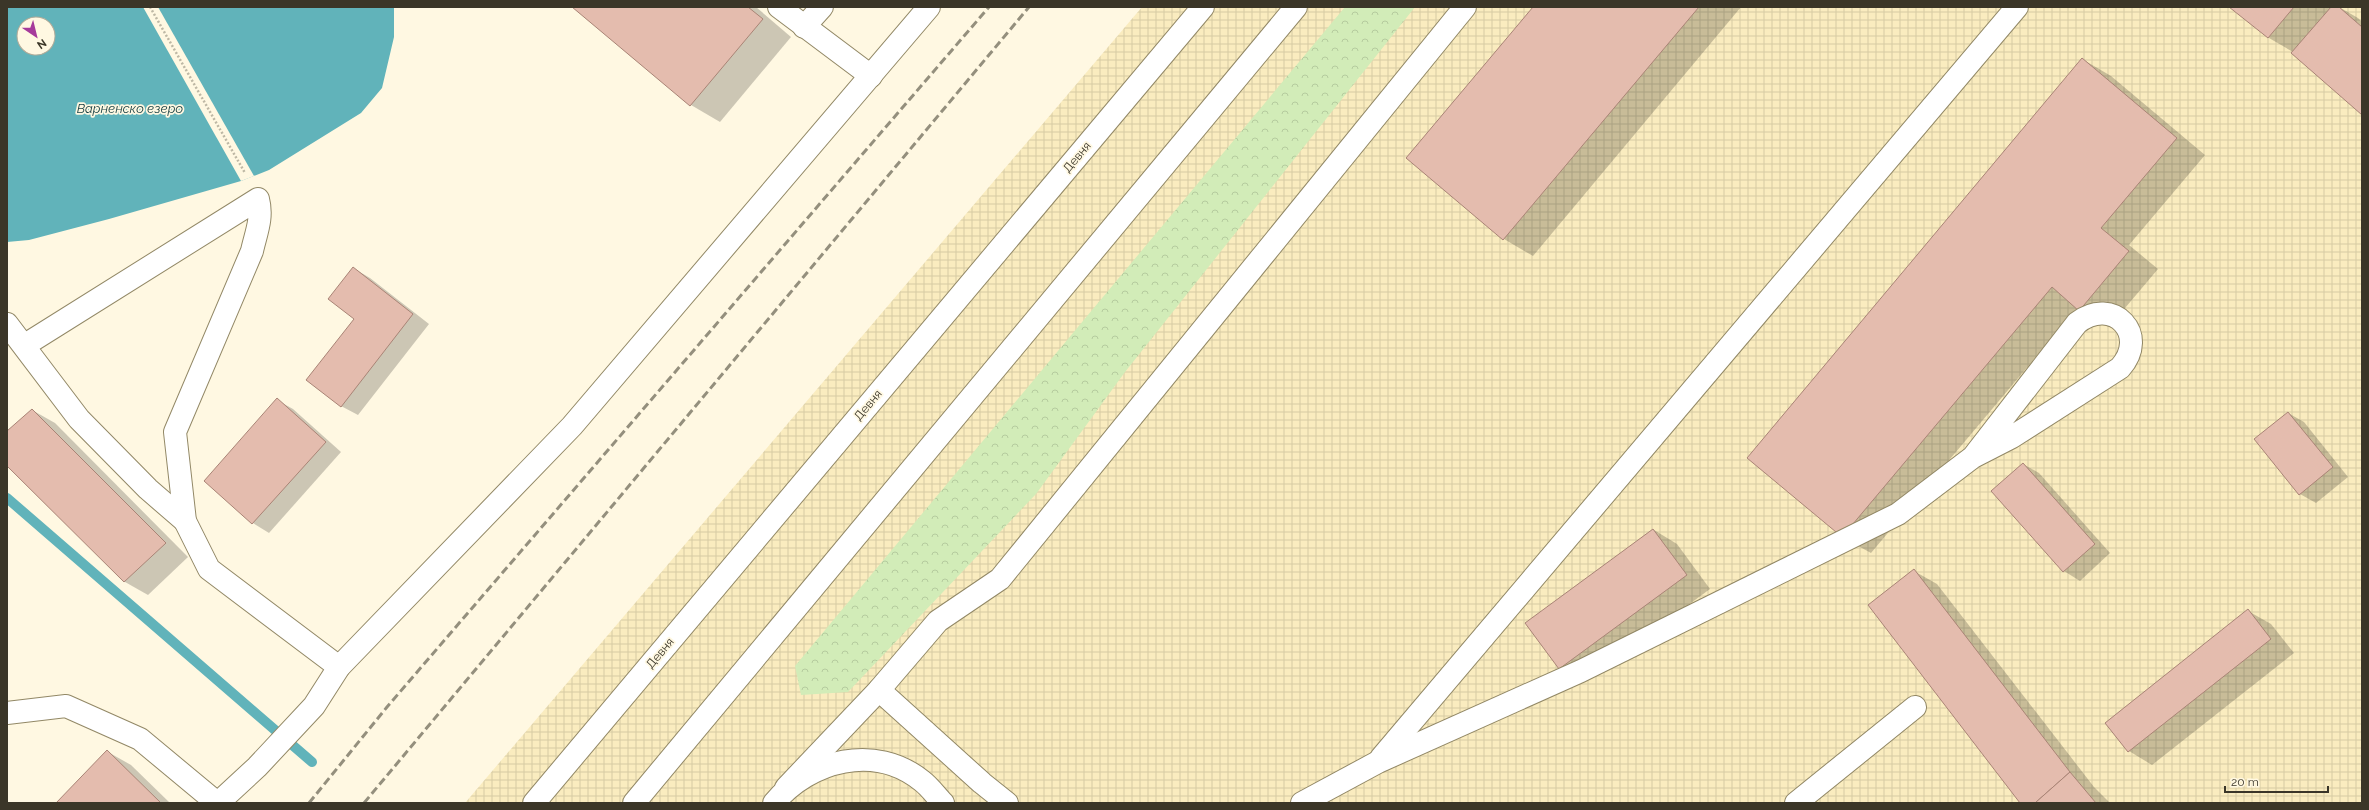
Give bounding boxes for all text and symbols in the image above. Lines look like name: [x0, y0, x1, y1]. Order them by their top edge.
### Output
north arrow: [16, 16, 56, 56]
text: N: [34, 36, 49, 52]
water label: Варненско езеро: [77, 101, 183, 116]
street label: Девня: [1060, 139, 1094, 175]
street label: Девня: [851, 387, 885, 423]
street label: Девня: [643, 635, 677, 671]
scale bar: [2225, 768, 2328, 794]
text: 20 m: [2231, 775, 2259, 789]

